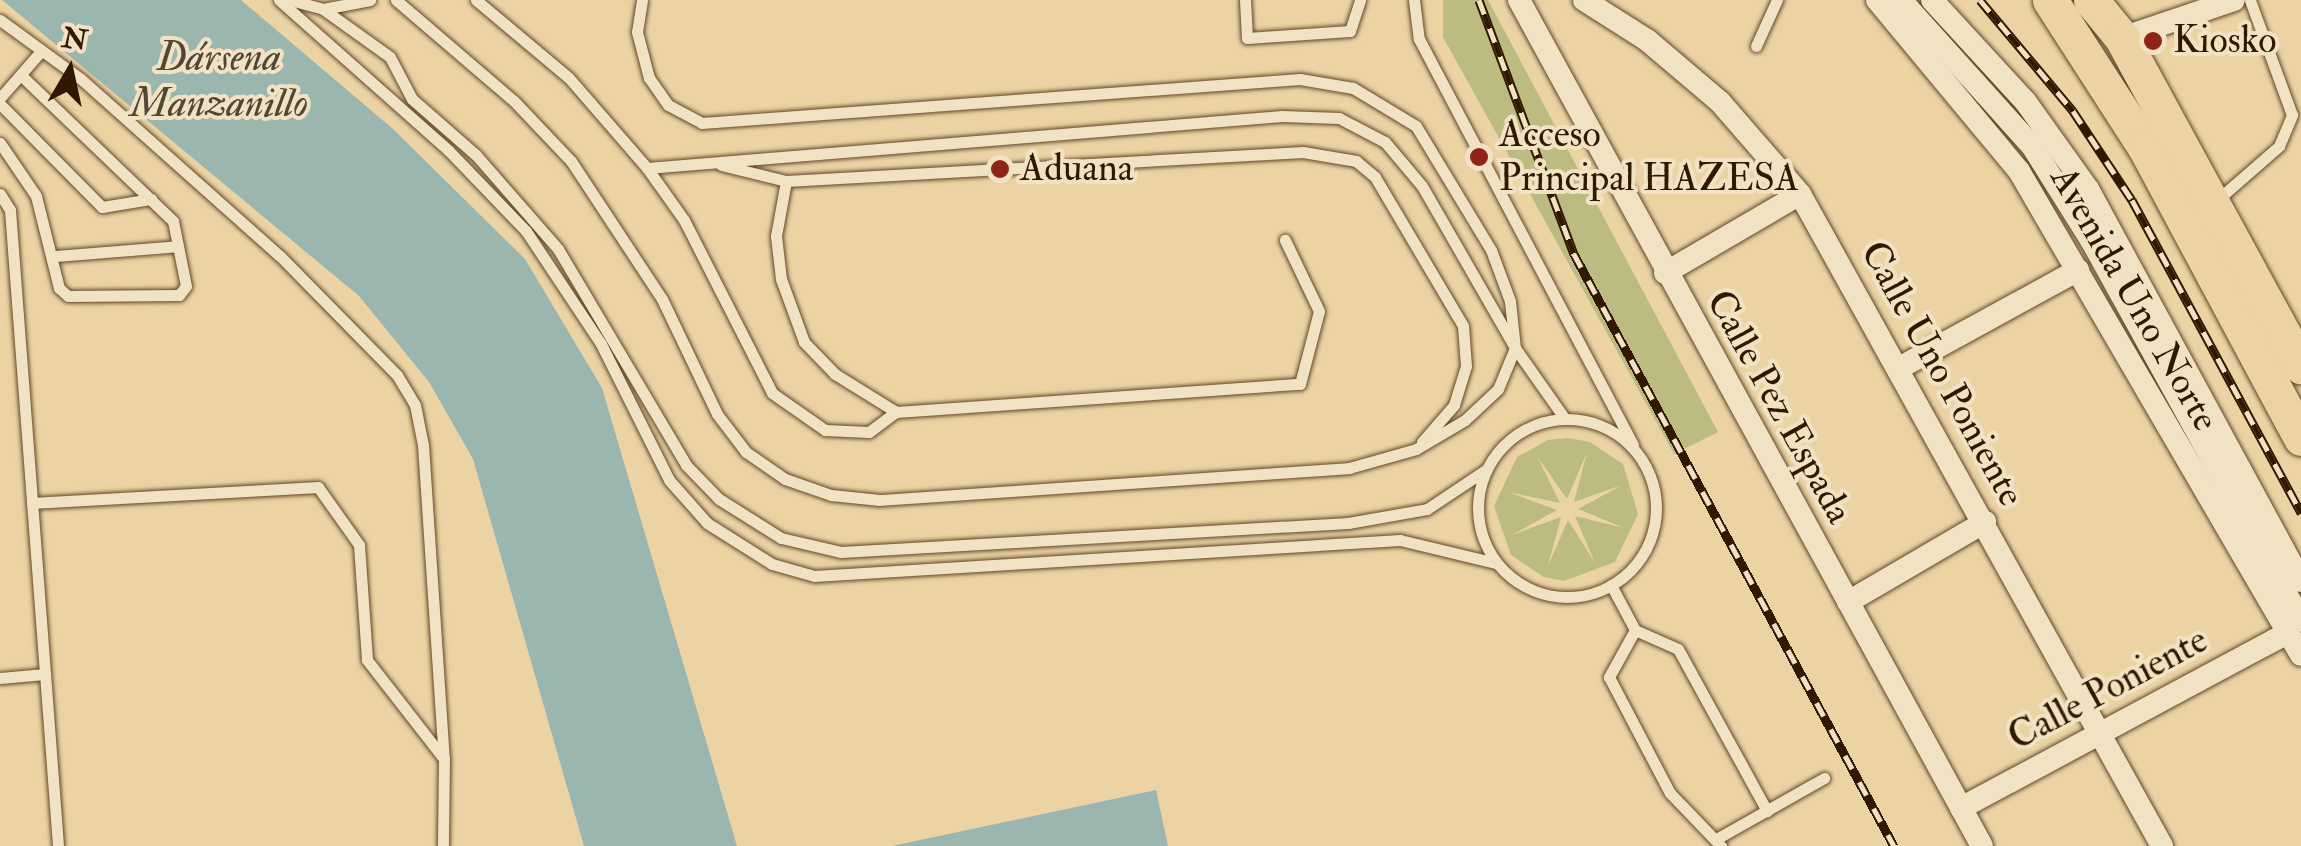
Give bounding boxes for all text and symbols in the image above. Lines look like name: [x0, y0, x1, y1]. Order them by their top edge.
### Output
place label: Kiosko: [2173, 18, 2277, 64]
north arrow: [20, 20, 120, 120]
text: N: [60, 21, 90, 59]
marker: Kiosko: [2142, 30, 2164, 52]
water label: Dársena Manzanillo: [130, 34, 308, 128]
place label: Acceso Principal HAZESA: [1499, 112, 1799, 202]
place label: Aduana: [1020, 146, 1133, 192]
marker: Acceso Principal HAZESA: [1468, 146, 1490, 168]
marker: Aduana: [989, 158, 1011, 180]
street label: Avenida Uno Norte: [2040, 159, 2228, 439]
street label: Calle Uno Poniente: [1850, 234, 2034, 514]
street label: Calle Pez Espada: [1696, 282, 1862, 532]
street label: Calle Poniente: [2001, 617, 2215, 761]

